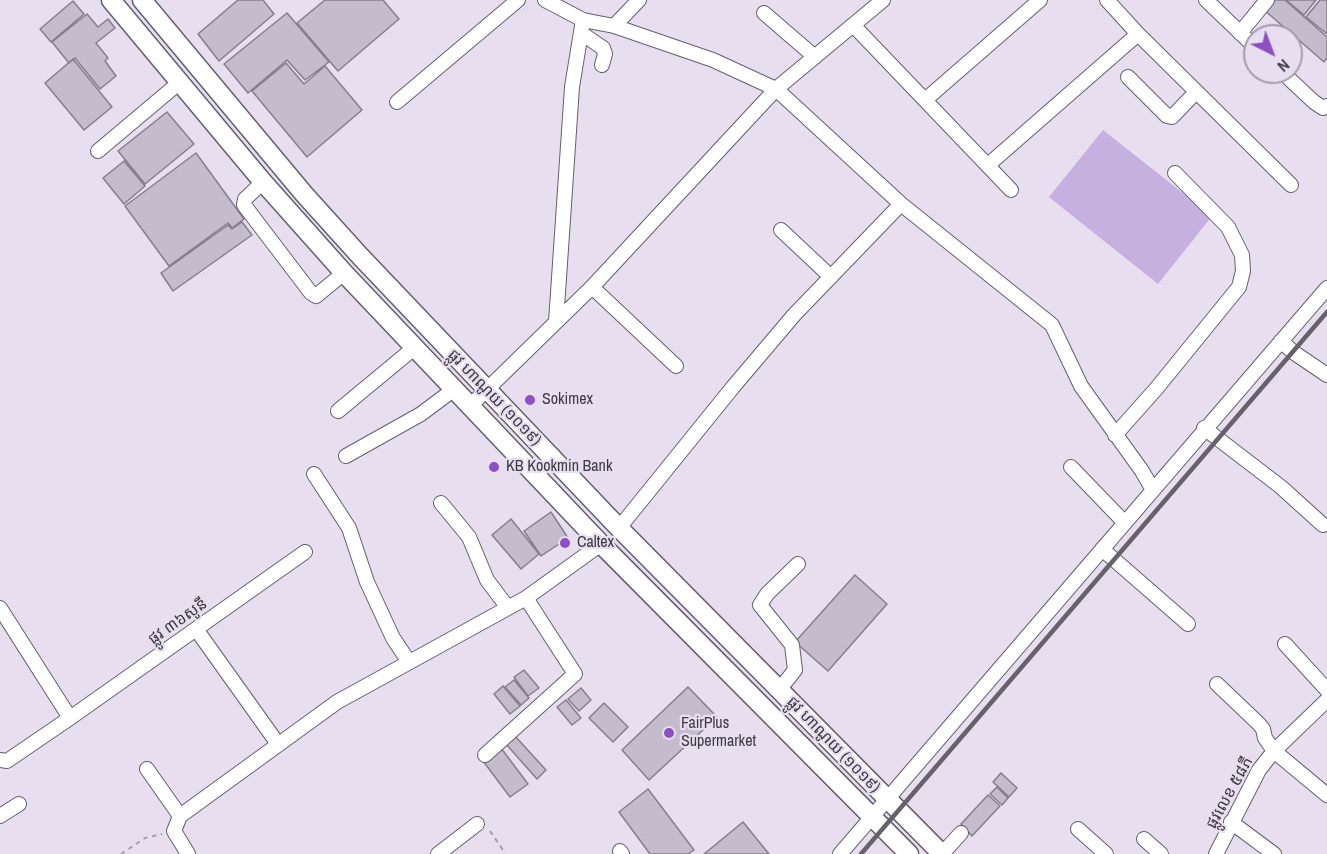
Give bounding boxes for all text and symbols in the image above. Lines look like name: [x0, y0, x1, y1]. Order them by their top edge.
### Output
north arrow: [1243, 24, 1303, 84]
text: N: [1273, 55, 1295, 77]
street label: ផ្លូវ ហាណូយ (១០១៩): [443, 346, 545, 450]
place label: Sokimex: [542, 390, 593, 410]
marker: Sokimex: [523, 393, 537, 407]
place label: KB Kookmin Bank: [506, 457, 612, 477]
marker: KB Kookmin Bank: [487, 460, 501, 474]
place label: Caltex: [577, 533, 614, 553]
marker: Caltex: [558, 536, 572, 550]
street label: ផ្លូវ ៣៦សូនី: [145, 595, 211, 649]
street label: ផ្លូវ ហាណូយ (១០១៩): [782, 693, 884, 797]
place label: FairPlus Supermarket: [681, 714, 756, 752]
marker: FairPlus Supermarket: [662, 726, 676, 740]
street label: ផ្លូវលេខ ៥៨ភី: [1202, 754, 1258, 832]

